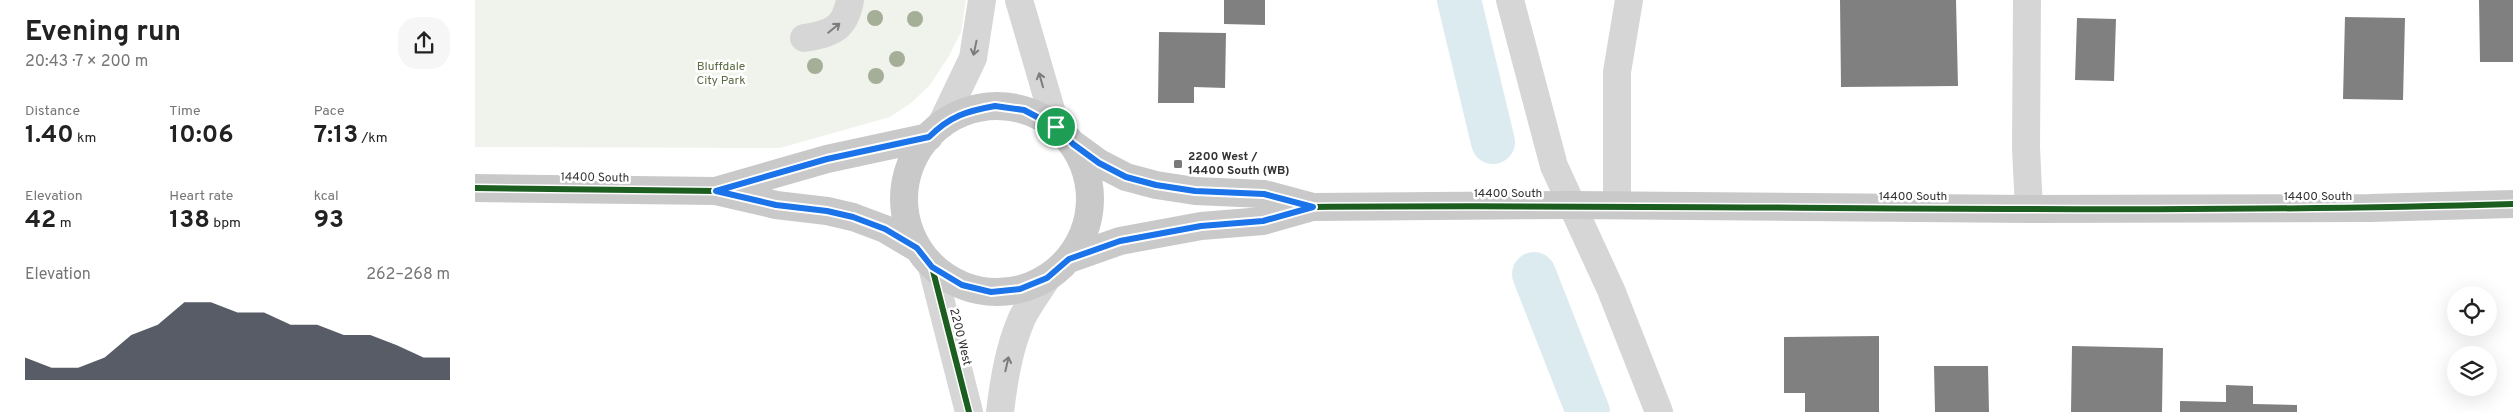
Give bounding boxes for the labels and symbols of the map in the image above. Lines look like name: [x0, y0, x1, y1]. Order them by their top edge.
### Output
one-way arrow: [828, 22, 841, 33]
one-way arrow: [970, 40, 979, 56]
park label: Bluffdale City Park: [696, 59, 746, 89]
one-way arrow: [1036, 73, 1046, 89]
pin: [1035, 106, 1077, 148]
place label: 2200 West / 14400 South (WB): [1188, 149, 1289, 179]
marker: 2200 West / 14400 South (WB): [1172, 158, 1184, 170]
street label: 14400 South: [560, 169, 630, 187]
street label: 14400 South: [1474, 186, 1542, 202]
street label: 14400 South: [1879, 189, 1947, 205]
street label: 14400 South: [2284, 189, 2352, 205]
street label: 2200 West: [945, 307, 975, 367]
one-way arrow: [1003, 356, 1012, 372]

